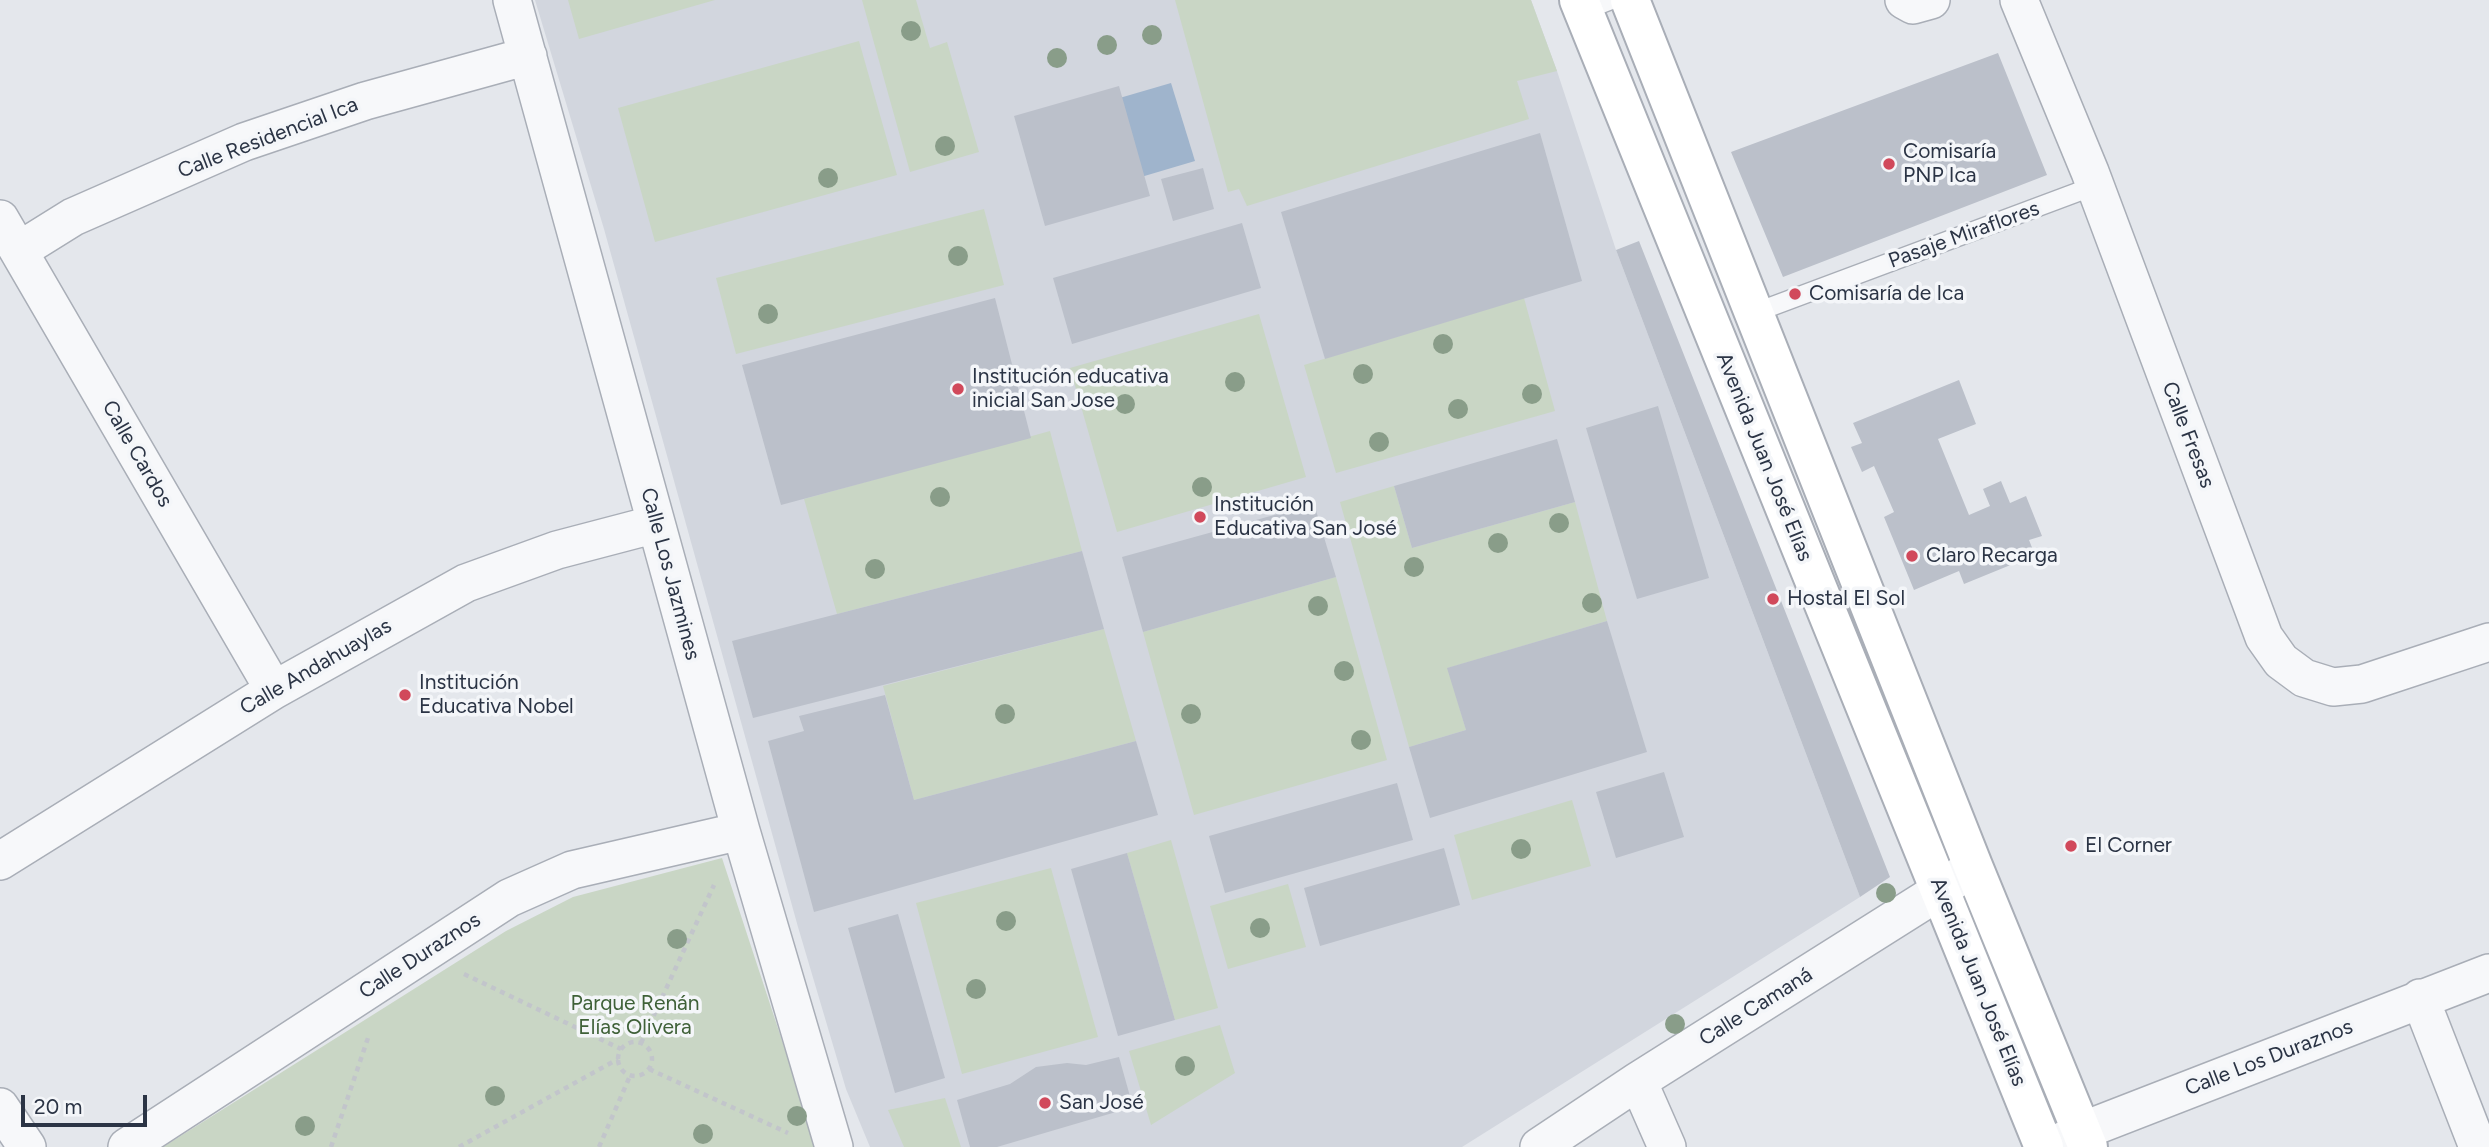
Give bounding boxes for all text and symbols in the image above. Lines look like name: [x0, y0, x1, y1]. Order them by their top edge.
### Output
street label: Calle Residencial Ica: [174, 92, 362, 184]
place label: Comisaría PNP Ica: [1903, 139, 1996, 189]
marker: Comisaría PNP Ica: [1881, 156, 1897, 172]
street label: Pasaje Miraflores: [1885, 196, 2043, 274]
place label: Comisaría de Ica: [1809, 281, 1964, 307]
marker: Comisaría de Ica: [1787, 286, 1803, 302]
street label: Avenida Juan José Elías: [1711, 349, 1817, 565]
place label: Institución educativa inicial San Jose: [972, 364, 1169, 414]
street label: Calle Fresas: [2156, 378, 2220, 492]
marker: Institución educativa inicial San Jose: [950, 381, 966, 397]
street label: Calle Cardos: [96, 396, 178, 512]
street label: Calle Los Jazmines: [635, 485, 705, 663]
place label: Institución Educativa San José: [1214, 492, 1397, 542]
marker: Institución Educativa San José: [1192, 509, 1208, 525]
place label: Claro Recarga: [1926, 543, 2058, 569]
marker: Claro Recarga: [1904, 548, 1920, 564]
place label: Hostal El Sol: [1787, 586, 1905, 612]
marker: Hostal El Sol: [1765, 591, 1781, 607]
street label: Calle Andahuaylas: [236, 613, 396, 721]
place label: Institución Educativa Nobel: [419, 670, 574, 720]
marker: Institución Educativa Nobel: [397, 687, 413, 703]
place label: El Corner: [2085, 833, 2172, 859]
marker: El Corner: [2063, 838, 2079, 854]
street label: Avenida Juan José Elías: [1925, 874, 2031, 1090]
street label: Calle Duraznos: [355, 907, 485, 1005]
street label: Calle Camaná: [1695, 962, 1817, 1052]
park label: Parque Renán Elías Olivera: [570, 991, 700, 1041]
street label: Calle Los Duraznos: [2181, 1014, 2357, 1102]
scale bar: [24, 1080, 150, 1124]
place label: San José: [1059, 1090, 1144, 1116]
text: 20 m: [34, 1094, 82, 1119]
marker: San José: [1037, 1095, 1053, 1111]

